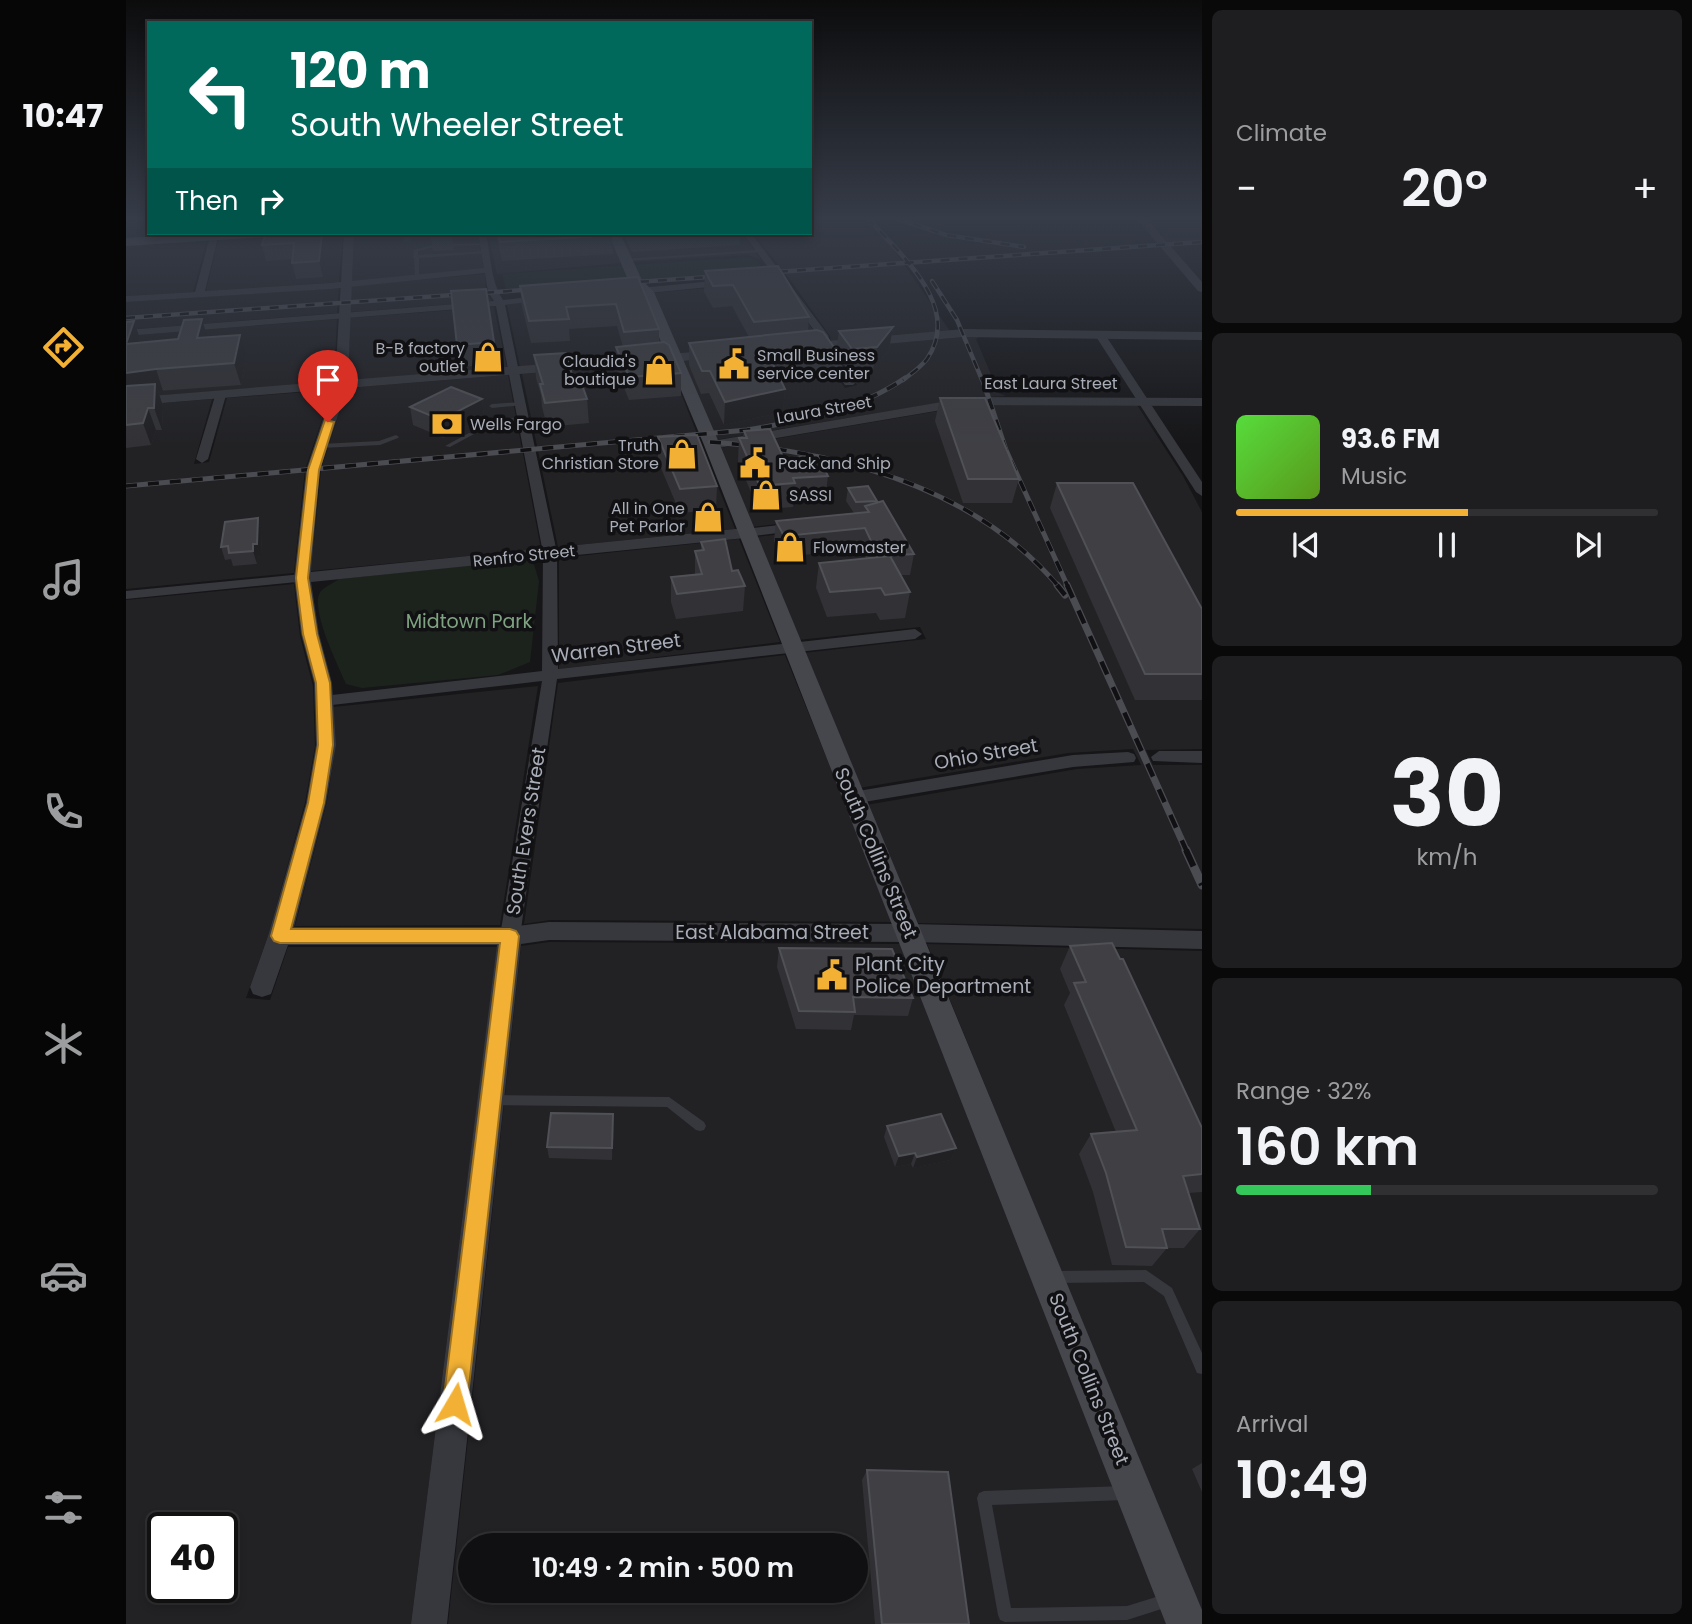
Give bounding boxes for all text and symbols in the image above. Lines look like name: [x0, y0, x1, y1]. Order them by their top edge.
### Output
text: 120 m: [290, 37, 431, 105]
icon: left: [175, 49, 266, 140]
text: 10:47: [23, 93, 103, 138]
text: South Wheeler Street: [290, 102, 624, 147]
text: Climate: [1236, 117, 1327, 149]
text: 20°: [1401, 152, 1488, 225]
text: −: [1236, 162, 1257, 215]
text: +: [1632, 162, 1658, 215]
icon: right: [252, 182, 290, 220]
text: Then: [175, 183, 238, 219]
icon: directions: [39, 323, 88, 372]
place label: B-B factory outlet: [375, 337, 465, 378]
shop icon: B-B factory outlet: [471, 340, 505, 374]
place label: Small Business service center: [757, 344, 875, 385]
public building icon: Small Business service center: [717, 347, 751, 381]
pin: [298, 350, 358, 422]
place label: Claudia's boutique: [562, 350, 636, 391]
shop icon: Claudia's boutique: [642, 353, 676, 387]
icon: arrive: [309, 361, 347, 399]
street label: East Laura Street: [984, 372, 1118, 395]
street label: Laura Street: [775, 390, 873, 430]
bank icon: Wells Fargo: [430, 407, 464, 441]
place label: Wells Fargo: [470, 413, 562, 436]
text: 93.6 FM: [1341, 421, 1440, 457]
place label: Truth Christian Store: [542, 434, 659, 475]
shop icon: Truth Christian Store: [665, 437, 699, 471]
public building icon: Pack and Ship: [738, 446, 772, 480]
place label: Pack and Ship: [778, 452, 891, 475]
text: Music: [1341, 460, 1407, 492]
shop icon: SASSI: [749, 478, 783, 512]
place label: SASSI: [789, 484, 832, 507]
place label: All in One Pet Parlor: [610, 497, 685, 538]
shop icon: All in One Pet Parlor: [691, 500, 725, 534]
icon: previous: [1287, 526, 1325, 564]
icon: pause: [1428, 526, 1466, 564]
icon: next: [1569, 526, 1607, 564]
shop icon: Flowmaster: [773, 530, 807, 564]
place label: Flowmaster: [813, 536, 906, 559]
street label: Renfro Street: [472, 539, 576, 573]
icon: music: [39, 555, 88, 604]
park label: Midtown Park: [406, 608, 532, 635]
street label: Warren Street: [550, 627, 682, 669]
text: 30: [1390, 730, 1504, 858]
street label: Ohio Street: [932, 732, 1040, 776]
street label: South Evers Street: [499, 745, 553, 917]
street label: South Collins Street: [828, 763, 924, 943]
icon: phone: [39, 787, 88, 836]
text: km/h: [1416, 841, 1478, 873]
street label: East Alabama Street: [675, 919, 869, 946]
place label: Plant City Police Department: [855, 951, 1031, 1000]
public building icon: Plant City Police Department: [815, 958, 849, 992]
icon: climate: [39, 1019, 88, 1068]
text: Range · 32%: [1236, 1075, 1371, 1107]
text: 160 km: [1236, 1110, 1419, 1183]
icon: car: [39, 1251, 88, 1300]
street label: South Collins Street: [1042, 1289, 1136, 1469]
position arrow: [418, 1367, 492, 1441]
text: Arrival: [1236, 1408, 1308, 1440]
text: 10:49: [1236, 1443, 1369, 1516]
icon: filters: [39, 1483, 88, 1532]
speed limit sign: 40: [147, 1512, 238, 1603]
text: 10:49 · 2 min · 500 m: [532, 1550, 794, 1586]

